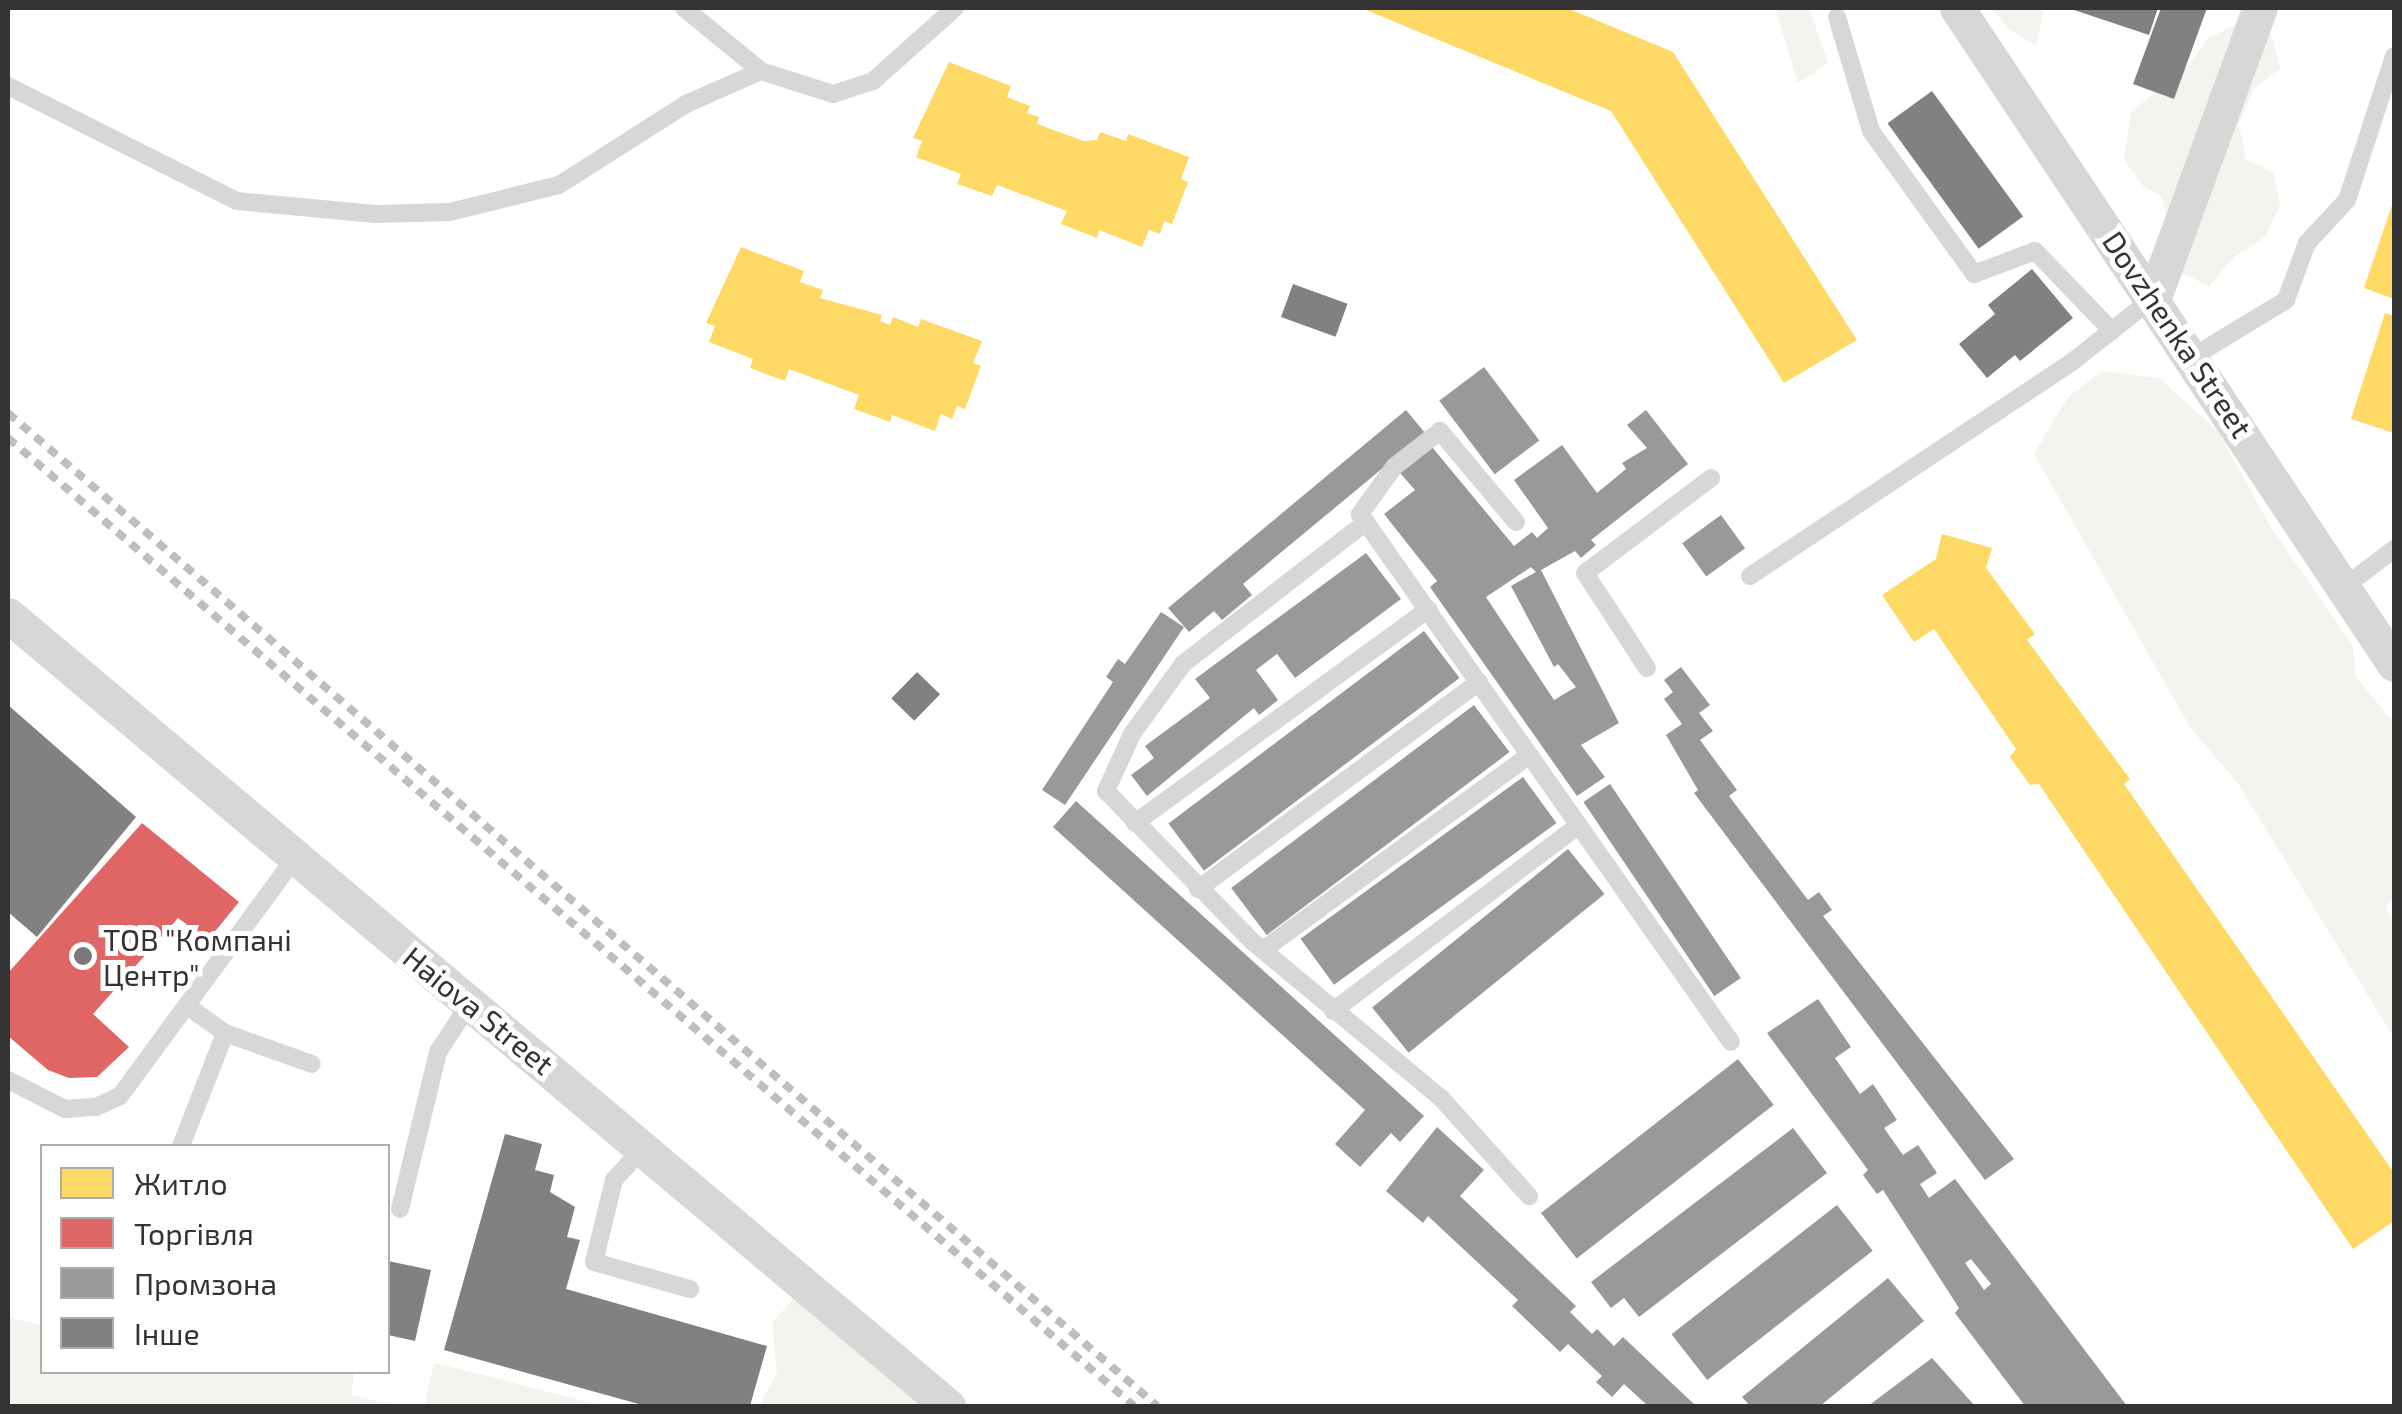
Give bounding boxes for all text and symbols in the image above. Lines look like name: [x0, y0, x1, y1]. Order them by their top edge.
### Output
street label: Dovzhenka Street: [2096, 224, 2260, 444]
place label: ТОВ "Компані Центр": [103, 921, 292, 992]
street label: Haiova Street: [397, 938, 561, 1082]
marker: ТОВ "Компані Центр": [72, 945, 94, 967]
legend: [40, 1144, 390, 1374]
text: Житло: [134, 1165, 228, 1201]
text: Торгівля: [134, 1215, 254, 1251]
text: Промзона: [134, 1265, 277, 1301]
text: Інше: [134, 1315, 200, 1351]

